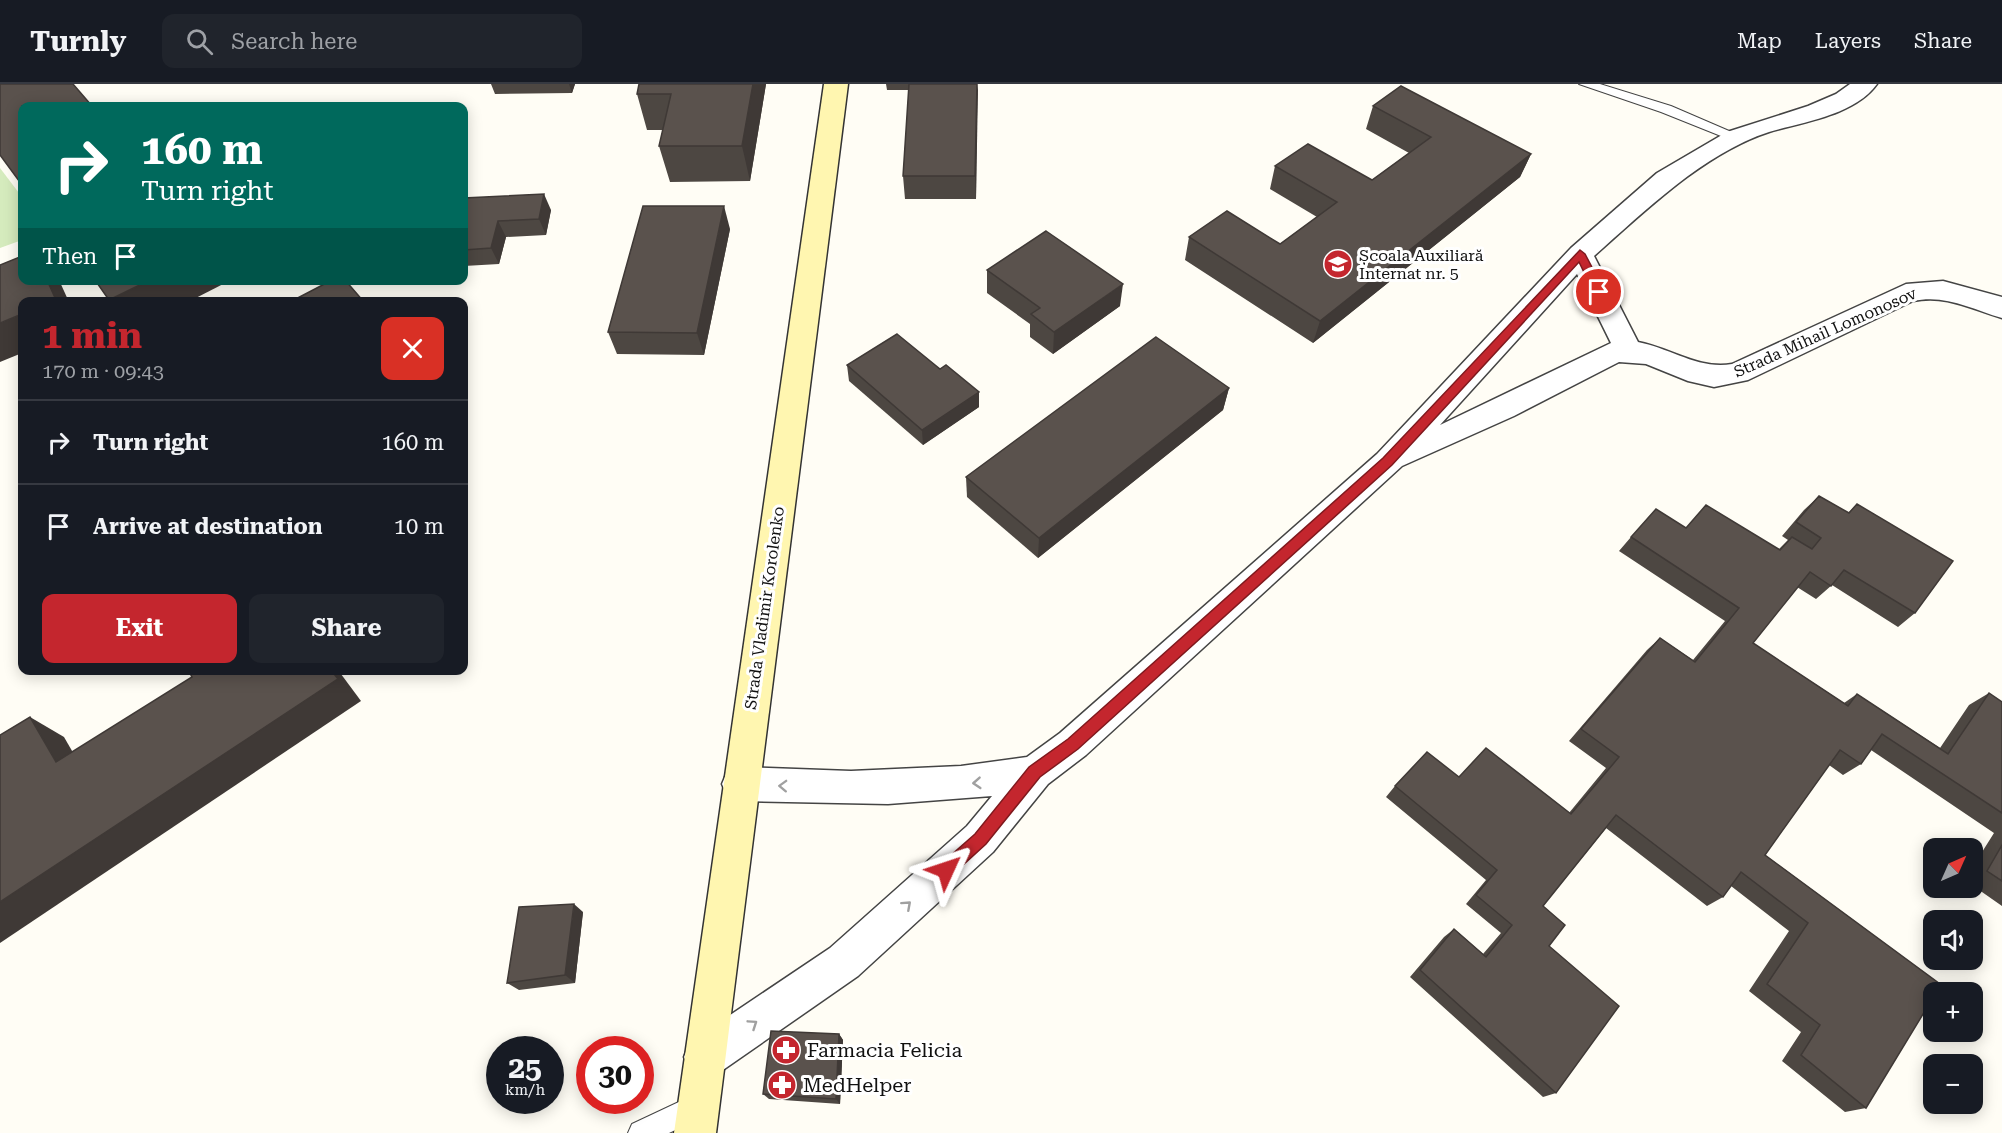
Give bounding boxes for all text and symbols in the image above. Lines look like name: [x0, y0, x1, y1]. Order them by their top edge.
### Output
search box: [162, 14, 582, 68]
text: Turnly: [30, 25, 126, 58]
icon: search: [183, 25, 216, 58]
text: Search here: [231, 29, 357, 54]
text: Map: [1737, 29, 1782, 53]
text: Layers: [1815, 29, 1881, 53]
text: Share: [1914, 29, 1972, 53]
text: 160 m: [141, 125, 263, 174]
icon: right: [42, 126, 120, 204]
text: Turn right: [141, 175, 274, 207]
icon: arrive: [109, 240, 142, 273]
text: Then: [42, 244, 97, 269]
place label: Școala Auxiliară Internat nr. 5: [1359, 246, 1484, 283]
school or university icon: Școala Auxiliară Internat nr. 5: [1322, 248, 1354, 280]
pin: [1573, 266, 1624, 317]
icon: arrive: [1582, 275, 1615, 308]
street label: Strada Mihail Lomonosov: [1731, 283, 1920, 381]
text: 1 min: [42, 315, 142, 357]
button: close: [381, 317, 444, 380]
text: 170 m · 09:43: [42, 359, 164, 383]
icon: right: [42, 426, 75, 459]
text: Turn right: [93, 430, 208, 455]
text: 160 m: [381, 430, 444, 455]
street label: Strada Vladimir Korolenko: [741, 505, 788, 711]
icon: arrive: [42, 510, 75, 543]
text: Arrive at destination: [93, 514, 322, 539]
text: 10 m: [394, 514, 444, 539]
button: Exit: [42, 594, 237, 663]
button: Share: [249, 594, 444, 663]
one-way arrow: [973, 776, 982, 789]
one-way arrow: [778, 779, 787, 792]
position arrow: [914, 838, 978, 902]
north arrow: [1923, 838, 1983, 898]
map controls: [1923, 838, 1983, 1114]
one-way arrow: [900, 901, 911, 912]
button: sound: [1923, 910, 1983, 970]
button: +: [1923, 982, 1983, 1042]
one-way arrow: [746, 1020, 757, 1031]
pharmacy icon: Farmacia Felicia: [770, 1034, 802, 1066]
speed limit sign: 30: [576, 1036, 654, 1114]
place label: Farmacia Felicia: [807, 1038, 962, 1062]
text: 25: [508, 1050, 542, 1085]
button: −: [1923, 1054, 1983, 1114]
pharmacy icon: MedHelper: [766, 1069, 798, 1101]
place label: MedHelper: [803, 1073, 911, 1097]
text: km/h: [505, 1081, 545, 1099]

